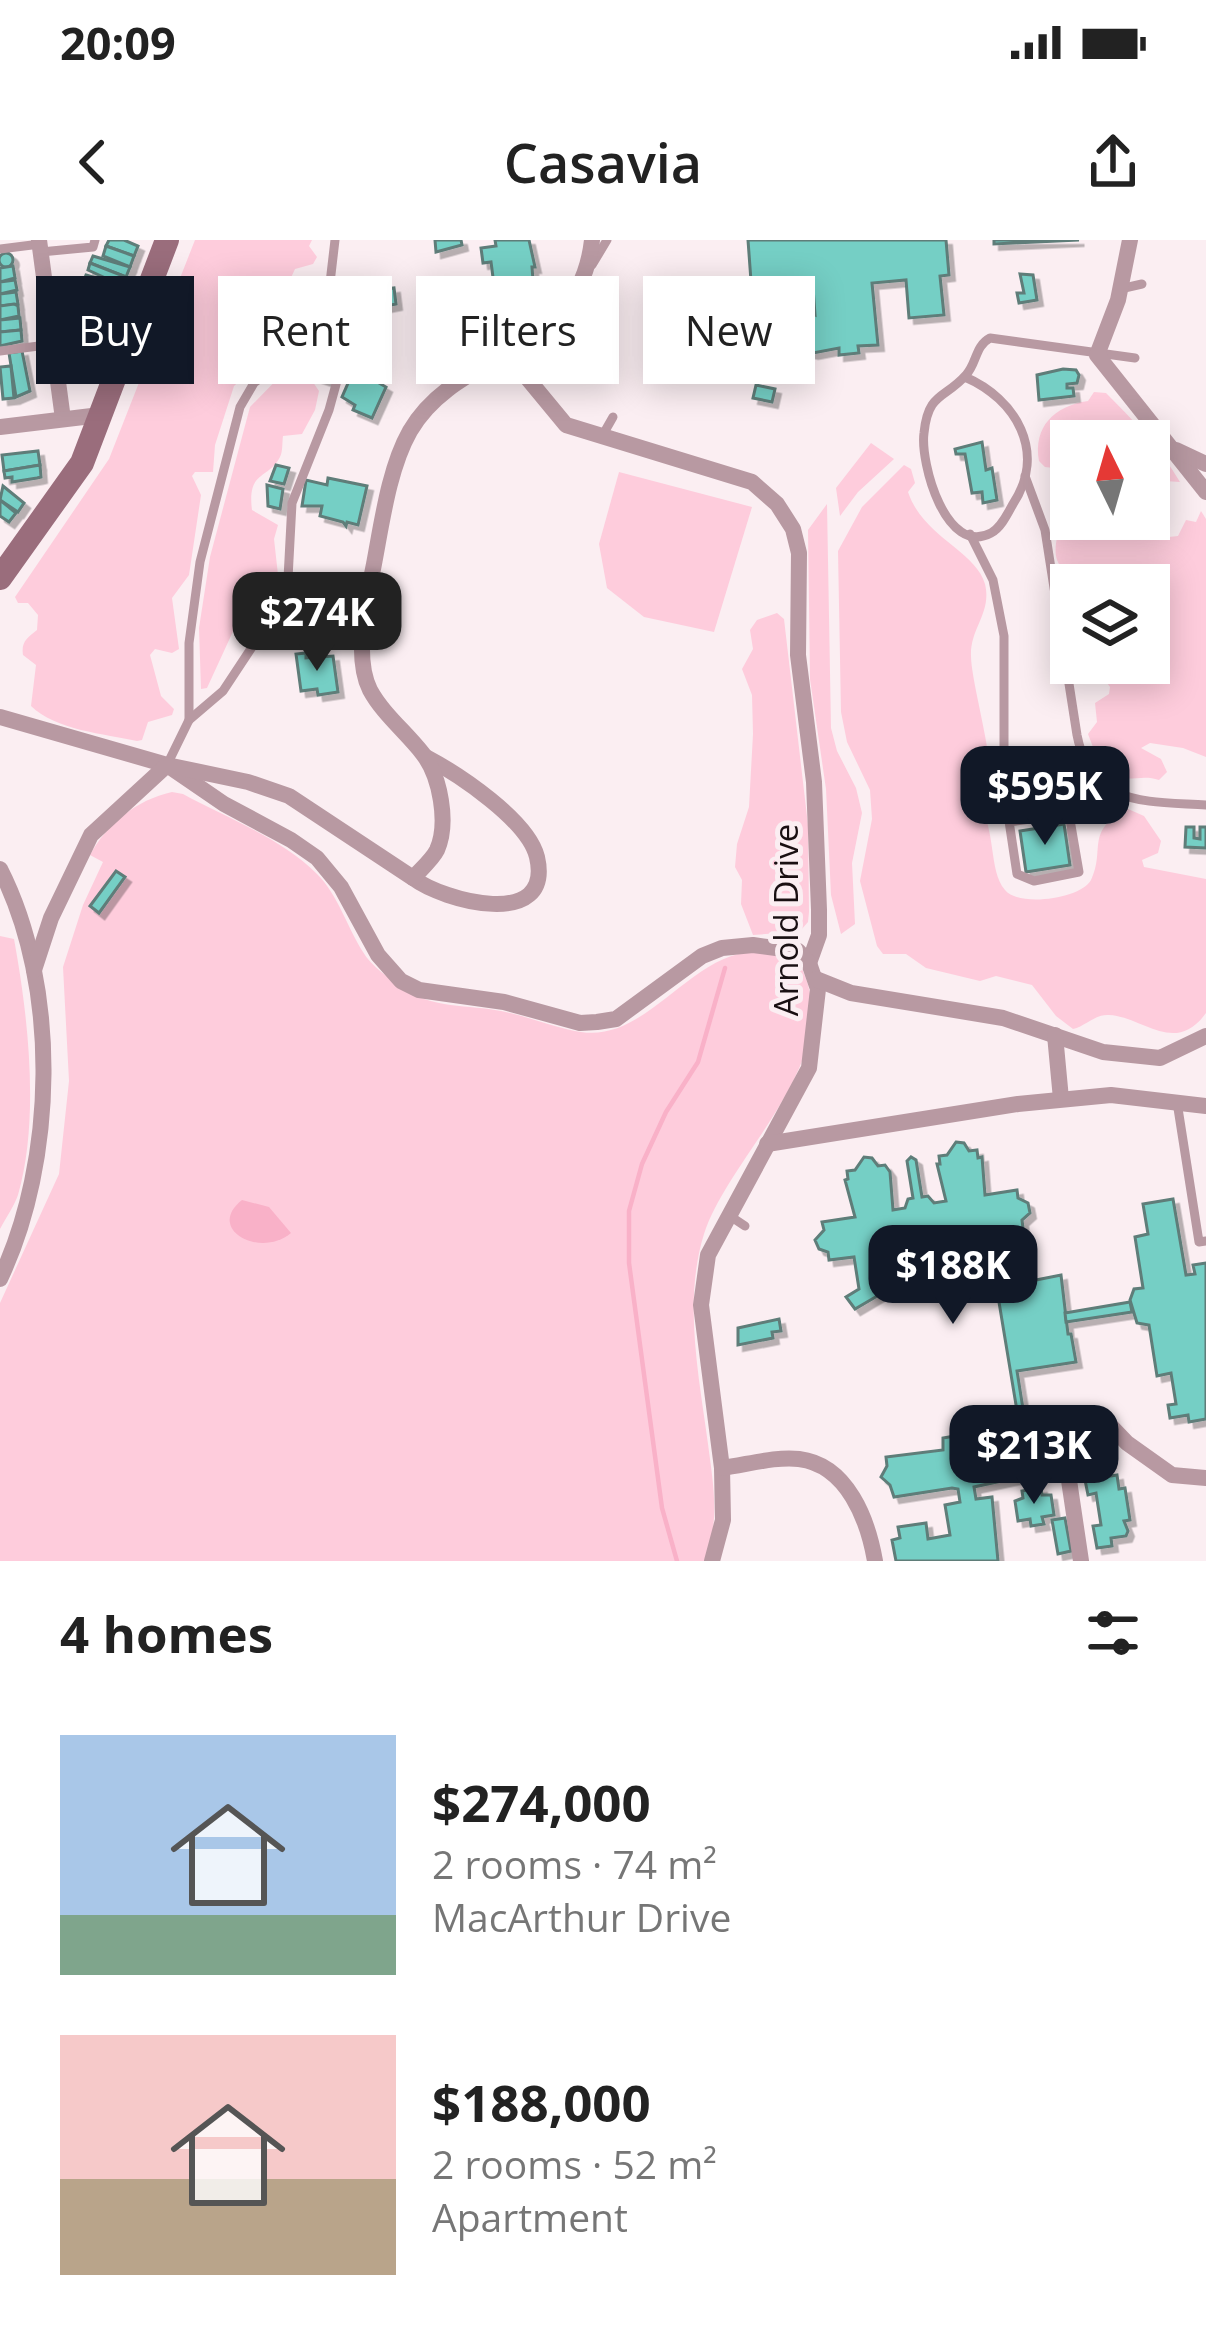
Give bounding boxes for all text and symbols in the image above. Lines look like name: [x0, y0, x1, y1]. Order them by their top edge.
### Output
text: 20:09: [60, 12, 176, 73]
text: Casavia: [504, 125, 702, 199]
icon: back: [60, 129, 126, 195]
icon: share: [1080, 129, 1146, 195]
chip: Buy: [36, 276, 194, 384]
chip: Rent: [218, 276, 392, 384]
chip: Filters: [416, 276, 619, 384]
chip: New: [643, 276, 815, 384]
north arrow: [1050, 420, 1170, 540]
map controls: [1050, 420, 1170, 684]
button: layers: [1050, 564, 1170, 684]
pin: $274K: [233, 572, 401, 674]
text: $274K: [259, 584, 375, 637]
pin: $595K: [961, 746, 1129, 848]
text: $595K: [987, 758, 1103, 811]
street label: Arnold Drive: [763, 824, 808, 1016]
pin: $188K: [869, 1225, 1037, 1327]
text: $188K: [895, 1237, 1011, 1290]
pin: $213K: [950, 1405, 1118, 1507]
text: $213K: [976, 1417, 1092, 1470]
text: 4 homes: [60, 1598, 273, 1668]
icon: filters: [1080, 1600, 1146, 1666]
text: $274,000: [432, 1767, 651, 1837]
icon: home: [156, 1783, 300, 1927]
text: 2 rooms · 74 m²: [432, 1837, 717, 1890]
text: MacArthur Drive: [432, 1890, 731, 1943]
text: $188,000: [432, 2067, 651, 2137]
icon: home: [156, 2083, 300, 2227]
text: 2 rooms · 52 m²: [432, 2137, 717, 2190]
text: Apartment: [432, 2190, 628, 2243]

